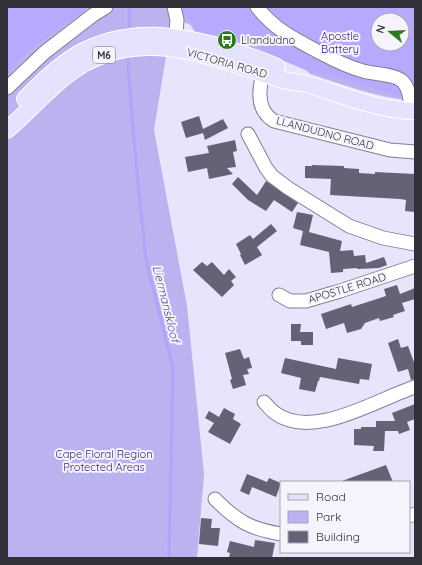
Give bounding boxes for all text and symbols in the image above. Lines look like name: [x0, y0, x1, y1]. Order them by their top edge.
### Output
north arrow: [370, 12, 410, 52]
text: N: [373, 23, 388, 35]
bus stop icon: Llandudno: [216, 29, 238, 51]
park label: Apostle Battery: [321, 29, 359, 56]
place label: Llandudno: [241, 33, 296, 47]
street label: VICTORIA ROAD: [185, 45, 269, 81]
road number: M6: [93, 47, 115, 63]
street label: LLANDUDNO ROAD: [275, 113, 375, 153]
water label: Liermanskloof: [150, 264, 184, 347]
street label: APOSTLE ROAD: [306, 269, 388, 306]
park label: Cape Floral Region Protected Areas: [55, 447, 153, 474]
legend: [280, 481, 410, 553]
text: Road: [316, 489, 346, 504]
text: Park: [316, 509, 341, 524]
text: Building: [316, 529, 360, 544]

